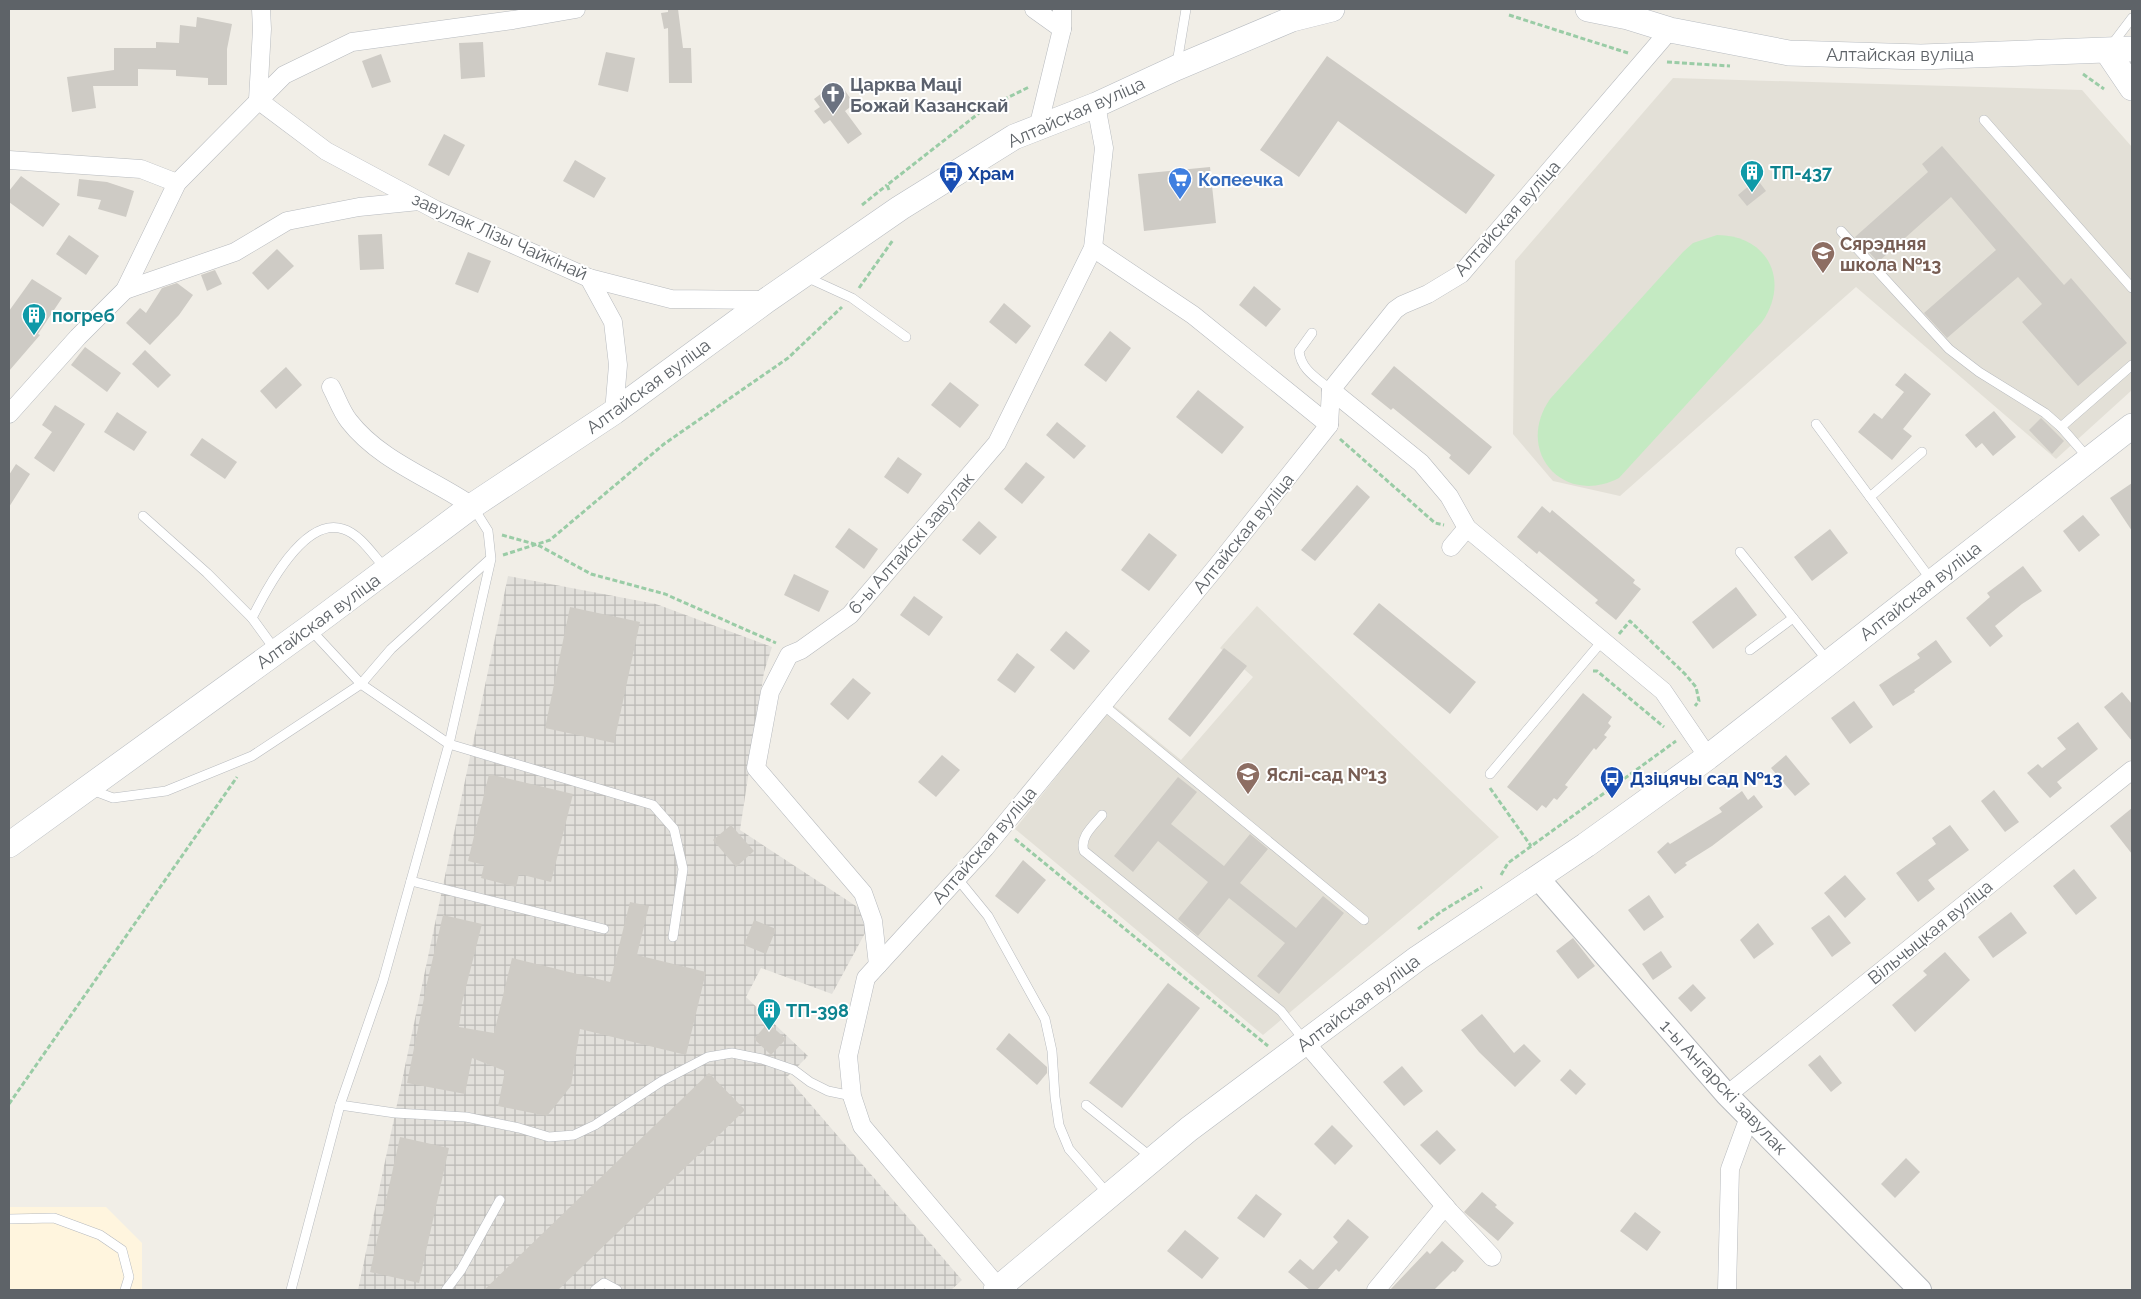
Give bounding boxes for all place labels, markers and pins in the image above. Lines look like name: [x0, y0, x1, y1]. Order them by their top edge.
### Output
place label: Царква Маці Божай Казанскай: [850, 74, 1008, 116]
church icon: Царква Маці Божай Казанскай: [820, 81, 846, 115]
building icon: ТП-437: [1739, 159, 1765, 193]
bus stop icon: Храм: [938, 160, 964, 194]
place label: ТП-437: [1770, 162, 1833, 183]
place label: Храм: [967, 163, 1015, 184]
supermarket icon: Копеечка: [1167, 166, 1193, 200]
place label: Копеечка: [1198, 169, 1283, 190]
place label: Сярэдняя школа №13: [1840, 233, 1941, 275]
school or university icon: Сярэдняя школа №13: [1810, 240, 1836, 274]
building icon: погреб: [21, 302, 47, 336]
place label: погреб: [52, 305, 115, 326]
school or university icon: Яслі-сад №13: [1235, 761, 1261, 795]
place label: Яслі-сад №13: [1266, 764, 1387, 785]
bus stop icon: Дзіцячы сад №13: [1599, 765, 1625, 799]
place label: Дзіцячы сад №13: [1630, 768, 1783, 789]
building icon: ТП-398: [756, 997, 782, 1031]
place label: ТП-398: [786, 1000, 849, 1021]

